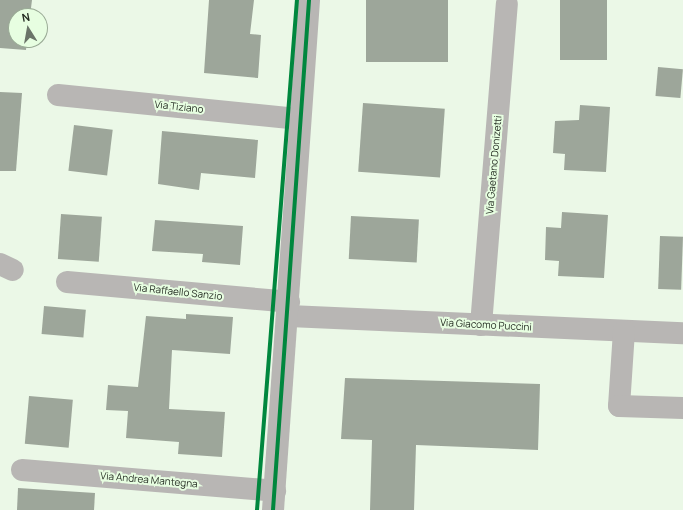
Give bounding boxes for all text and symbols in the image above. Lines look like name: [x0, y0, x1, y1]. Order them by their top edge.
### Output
north arrow: [8, 8, 48, 48]
text: N: [20, 9, 31, 25]
street label: Via Tiziano: [154, 98, 204, 116]
street label: Via Gaetano Donizetti: [484, 115, 504, 215]
street label: Via Raffaello Sanzio: [133, 281, 223, 303]
street label: Via Giacomo Puccini: [440, 317, 532, 333]
street label: Via Andrea Mantegna: [100, 470, 198, 490]

